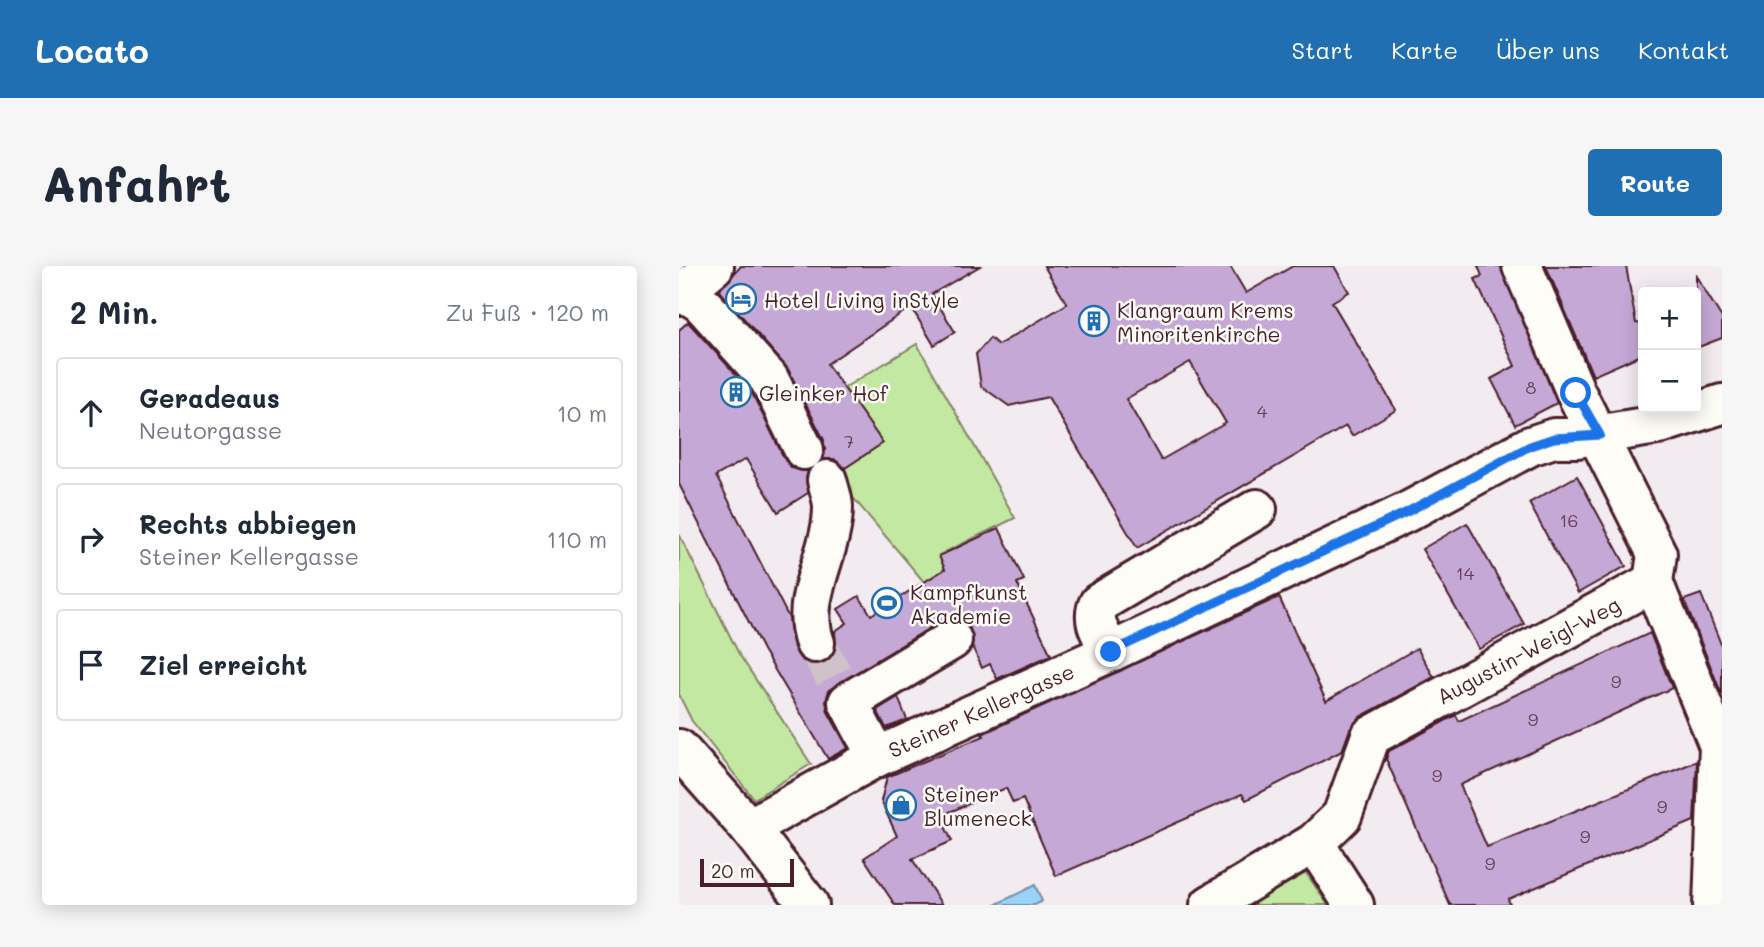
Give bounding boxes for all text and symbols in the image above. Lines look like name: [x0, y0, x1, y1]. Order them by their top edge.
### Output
text: Locato: [35, 28, 149, 71]
text: Start: [1291, 34, 1353, 65]
text: Karte: [1391, 34, 1458, 65]
text: Über uns: [1496, 34, 1600, 65]
text: Kontakt: [1638, 34, 1729, 65]
button: Route: [1588, 149, 1722, 216]
text: Anfahrt: [42, 151, 231, 214]
hotel icon: Hotel Living inStyle: [724, 282, 758, 316]
place label: Hotel Living inStyle: [764, 286, 960, 313]
map controls: [1638, 287, 1701, 413]
button: +: [1638, 287, 1701, 350]
text: 2 Min.: [70, 292, 158, 332]
place label: Klangraum Krems Minoritenkirche: [1117, 296, 1294, 347]
text: Zu Fuß · 120 m: [446, 297, 609, 327]
building icon: Klangraum Krems Minoritenkirche: [1077, 304, 1111, 338]
button: −: [1638, 350, 1701, 413]
building icon: Gleinker Hof: [719, 375, 753, 409]
house number: 8: [1526, 375, 1537, 399]
route start: [1560, 377, 1591, 408]
place label: Gleinker Hof: [759, 379, 889, 406]
text: Geradeaus: [139, 381, 280, 415]
icon: ahead: [72, 394, 110, 432]
text: 10 m: [557, 398, 607, 428]
house number: 4: [1257, 399, 1268, 423]
text: Neutorgasse: [139, 415, 282, 445]
house number: 7: [844, 429, 854, 453]
text: Rechts abbiegen: [139, 507, 356, 541]
house number: 16: [1560, 508, 1578, 532]
icon: right: [72, 520, 110, 558]
text: 110 m: [547, 524, 607, 554]
text: Steiner Kellergasse: [139, 541, 359, 571]
house number: 14: [1456, 561, 1475, 585]
place label: Kampfkunst Akademie: [910, 578, 1027, 629]
sports icon: Kampfkunst Akademie: [870, 586, 904, 620]
street label: Augustin-Weigl-Weg: [1432, 590, 1624, 710]
route end: [1095, 636, 1126, 667]
icon: arrive: [72, 646, 110, 684]
text: Ziel erreicht: [139, 648, 307, 682]
street label: Steiner Kellergasse: [884, 657, 1078, 763]
house number: 9: [1611, 669, 1622, 693]
house number: 9: [1528, 707, 1539, 731]
house number: 9: [1432, 763, 1443, 787]
place label: Steiner Blumeneck: [924, 780, 1032, 831]
shop icon: Steiner Blumeneck: [884, 788, 918, 822]
house number: 9: [1657, 794, 1668, 818]
house number: 9: [1580, 824, 1591, 848]
house number: 9: [1485, 851, 1496, 875]
scale bar: [700, 856, 795, 888]
text: 20 m: [711, 858, 755, 883]

